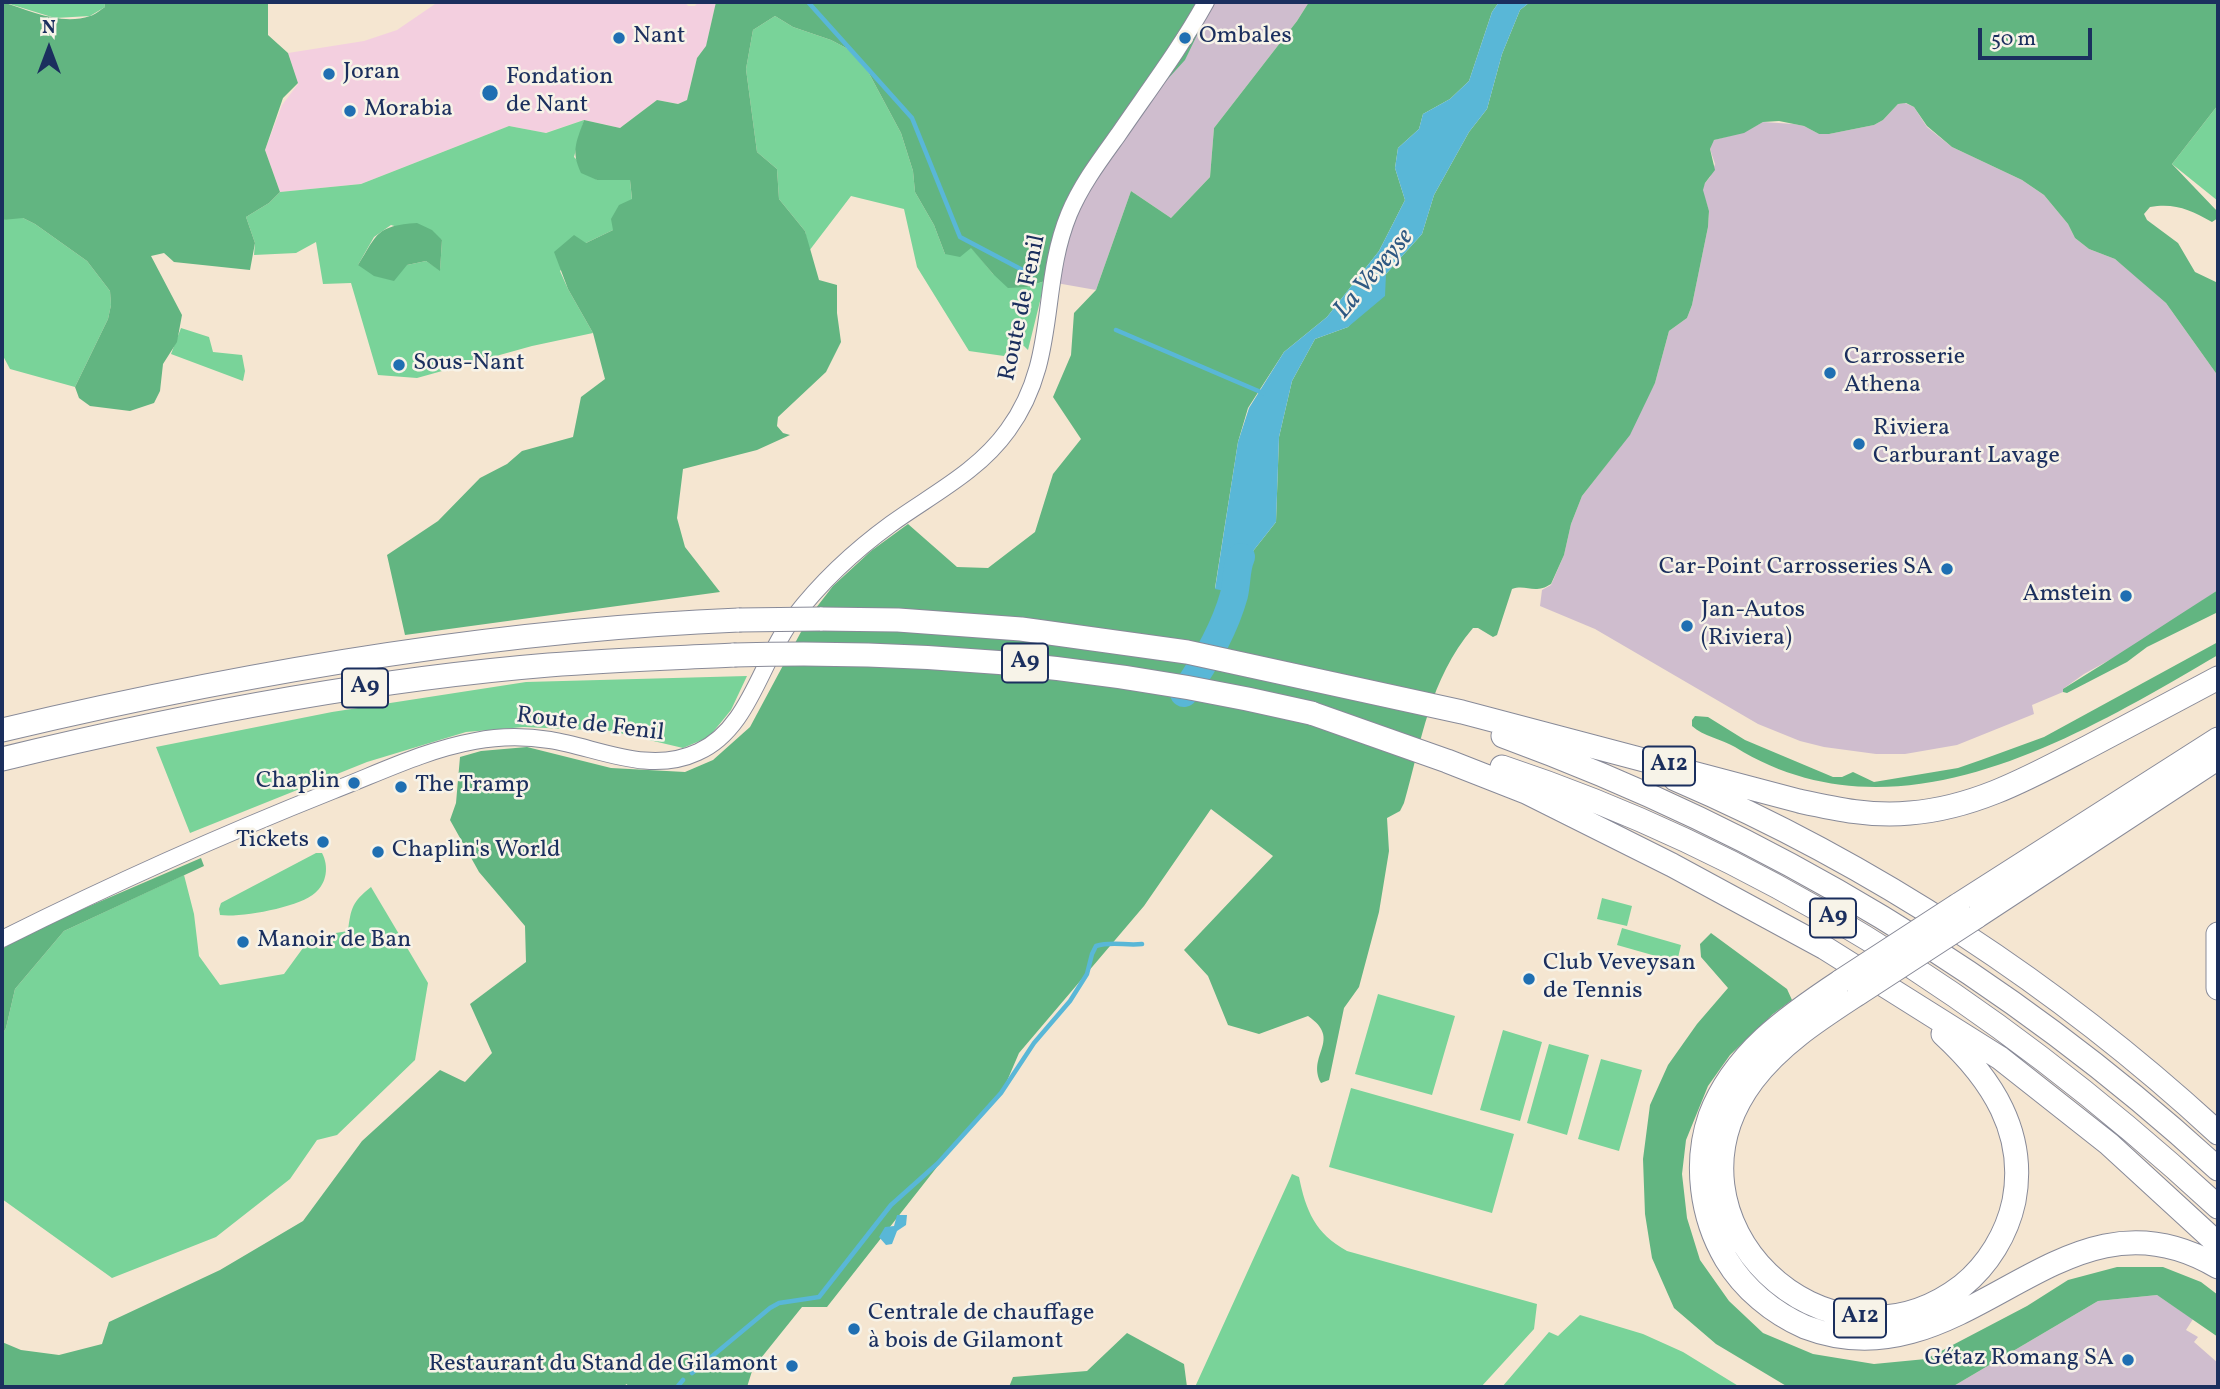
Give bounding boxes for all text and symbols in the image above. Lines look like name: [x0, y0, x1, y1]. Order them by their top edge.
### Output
north arrow: [14, 14, 84, 84]
scale bar: [1982, 14, 2096, 58]
text: N: [42, 15, 56, 41]
place label: Nant: [633, 24, 686, 52]
place label: Ombales: [1199, 24, 1292, 52]
text: 50 m: [1991, 25, 2036, 54]
marker: Nant: [611, 30, 627, 46]
marker: Ombales: [1177, 30, 1193, 46]
place label: Joran: [343, 60, 400, 88]
place label: Fondation de Nant: [506, 65, 613, 121]
marker: Joran: [321, 66, 337, 82]
marker: Fondation de Nant: [480, 83, 500, 103]
place label: Morabia: [364, 97, 453, 125]
marker: Morabia: [342, 103, 358, 119]
water label: La Veveyse: [1328, 224, 1422, 326]
street label: Route de Fenil: [994, 232, 1054, 384]
place label: Carrosserie Athena: [1844, 345, 1965, 401]
place label: Sous-Nant: [413, 351, 525, 379]
marker: Sous-Nant: [391, 357, 407, 373]
marker: Carrosserie Athena: [1822, 365, 1838, 381]
place label: Riviera Carburant Lavage: [1873, 416, 2060, 472]
marker: Riviera Carburant Lavage: [1851, 436, 1867, 452]
place label: Car-Point Carrosseries SA: [1659, 555, 1933, 583]
marker: Car-Point Carrosseries SA: [1939, 561, 1955, 577]
place label: Amstein: [2022, 582, 2112, 610]
marker: Amstein: [2118, 588, 2134, 604]
place label: Jan-Autos (Riviera): [1701, 598, 1805, 654]
marker: Jan-Autos (Riviera): [1679, 618, 1695, 634]
road number: A9: [1002, 643, 1048, 682]
road number: A9: [342, 668, 388, 708]
street label: Route de Fenil: [514, 703, 666, 749]
road number: A12: [1643, 746, 1695, 786]
place label: Chaplin: [256, 769, 340, 797]
place label: The Tramp: [415, 773, 529, 801]
marker: Chaplin: [346, 775, 362, 791]
marker: The Tramp: [393, 779, 409, 795]
place label: Tickets: [236, 828, 309, 856]
marker: Tickets: [315, 834, 331, 850]
place label: Chaplin's World: [392, 838, 560, 866]
marker: Chaplin's World: [370, 844, 386, 860]
road number: A9: [1810, 898, 1856, 937]
place label: Manoir de Ban: [257, 928, 411, 956]
marker: Manoir de Ban: [235, 934, 251, 950]
place label: Club Veveysan de Tennis: [1543, 951, 1696, 1007]
marker: Club Veveysan de Tennis: [1521, 971, 1537, 987]
road number: A12: [1834, 1298, 1886, 1338]
place label: Centrale de chauffage à bois de Gilamont: [868, 1301, 1094, 1357]
marker: Centrale de chauffage à bois de Gilamont: [846, 1321, 862, 1337]
place label: Gétaz Romang SA: [1924, 1346, 2114, 1374]
place label: Restaurant du Stand de Gilamont: [428, 1352, 778, 1380]
marker: Gétaz Romang SA: [2120, 1352, 2136, 1368]
marker: Restaurant du Stand de Gilamont: [784, 1358, 800, 1374]

